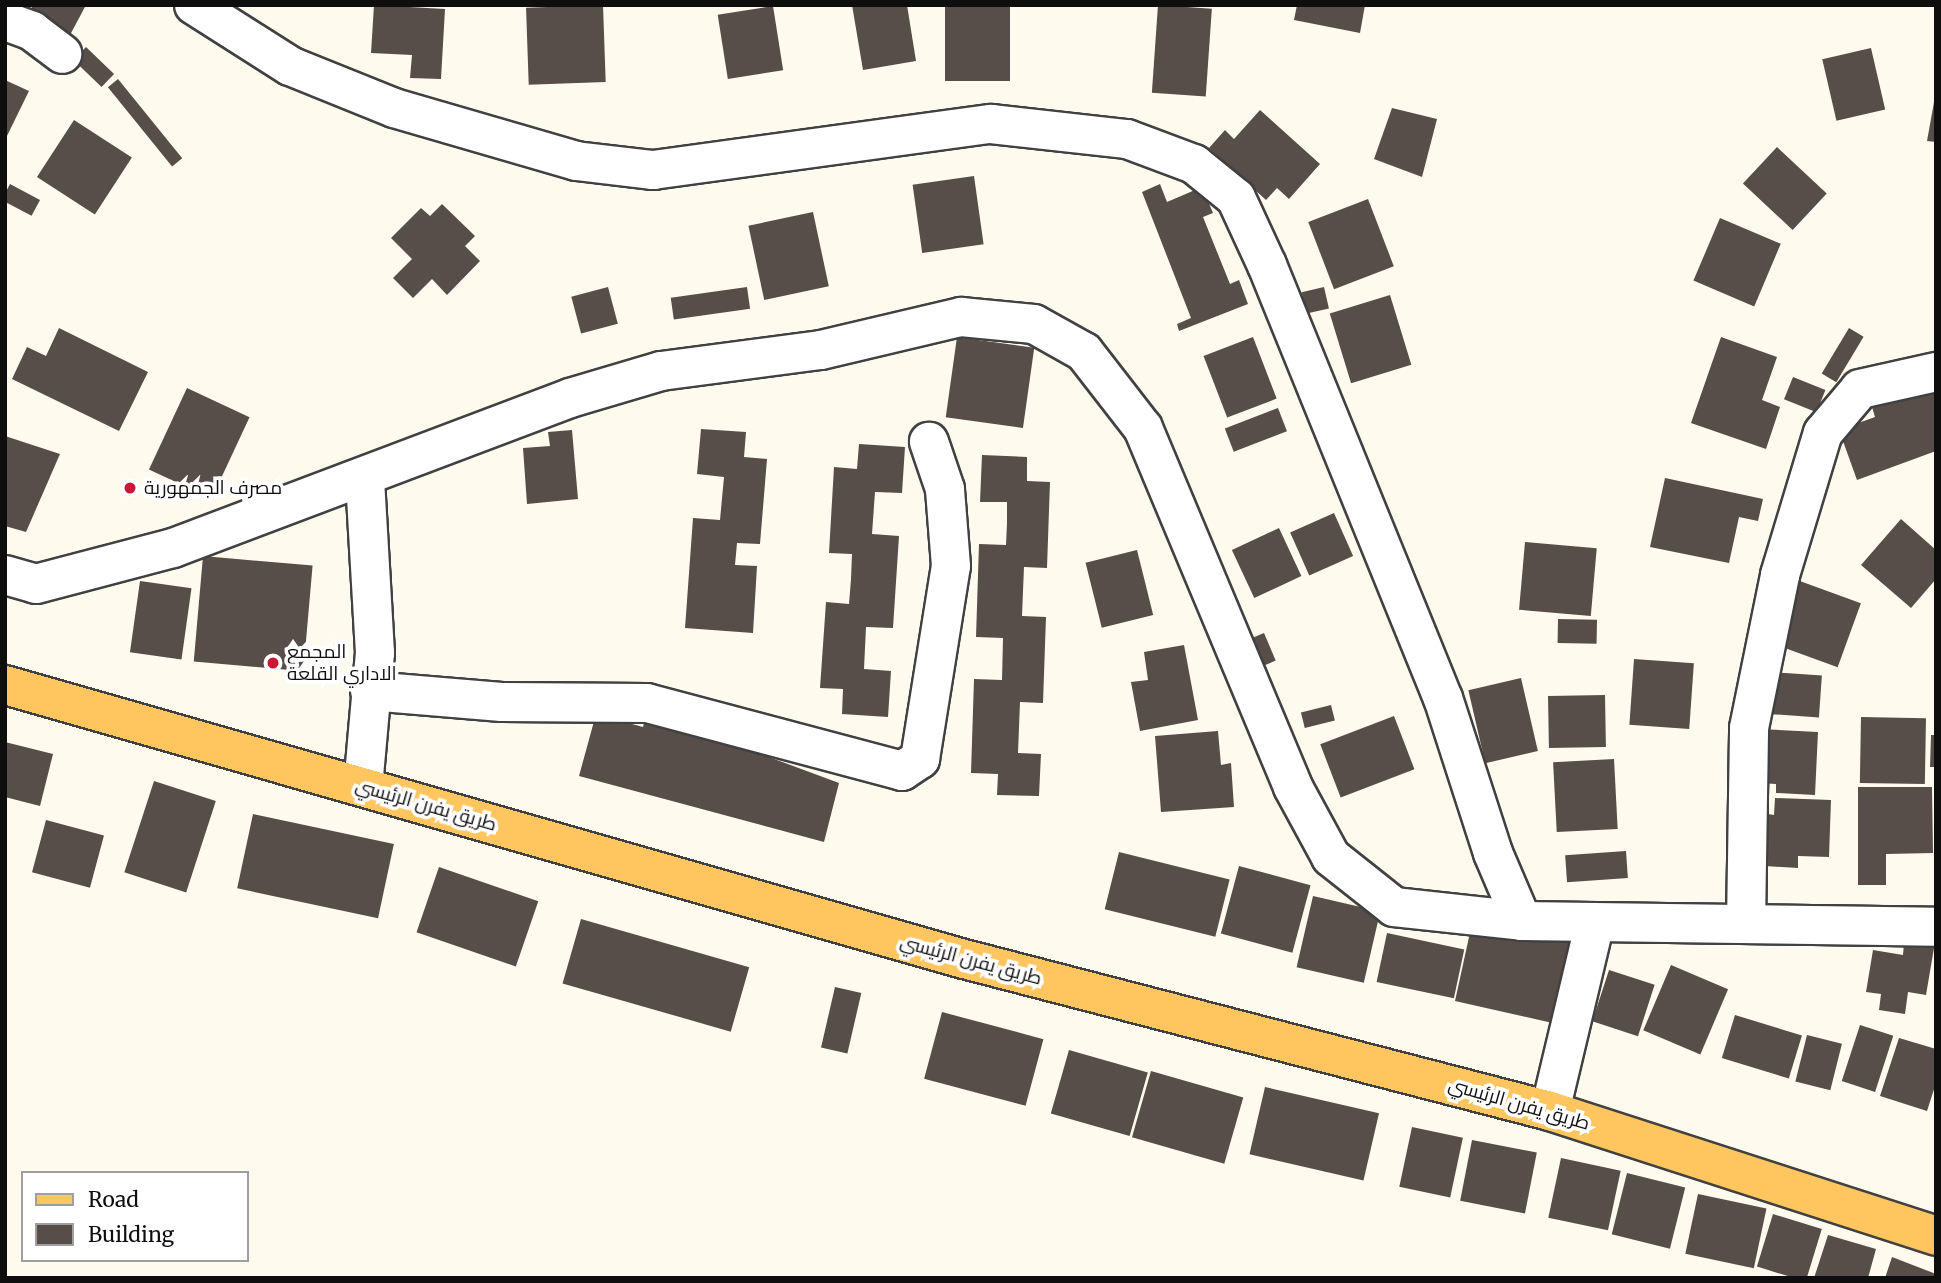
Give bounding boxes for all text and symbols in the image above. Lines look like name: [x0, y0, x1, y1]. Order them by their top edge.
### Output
place label: مصرف الجمهورية: [144, 477, 282, 499]
marker: مصرف الجمهورية: [122, 480, 138, 496]
place label: المجمع الاداري القلعة: [287, 641, 397, 685]
marker: المجمع الاداري القلعة: [265, 655, 281, 671]
street label: طريق يفرن الرئيسي: [353, 774, 499, 836]
street label: طريق يفرن الرئيسي: [898, 930, 1044, 990]
street label: طريق يفرن الرئيسي: [1446, 1073, 1592, 1135]
legend: [21, 1171, 248, 1262]
text: Road: [88, 1186, 139, 1213]
text: Building: [88, 1221, 174, 1248]

